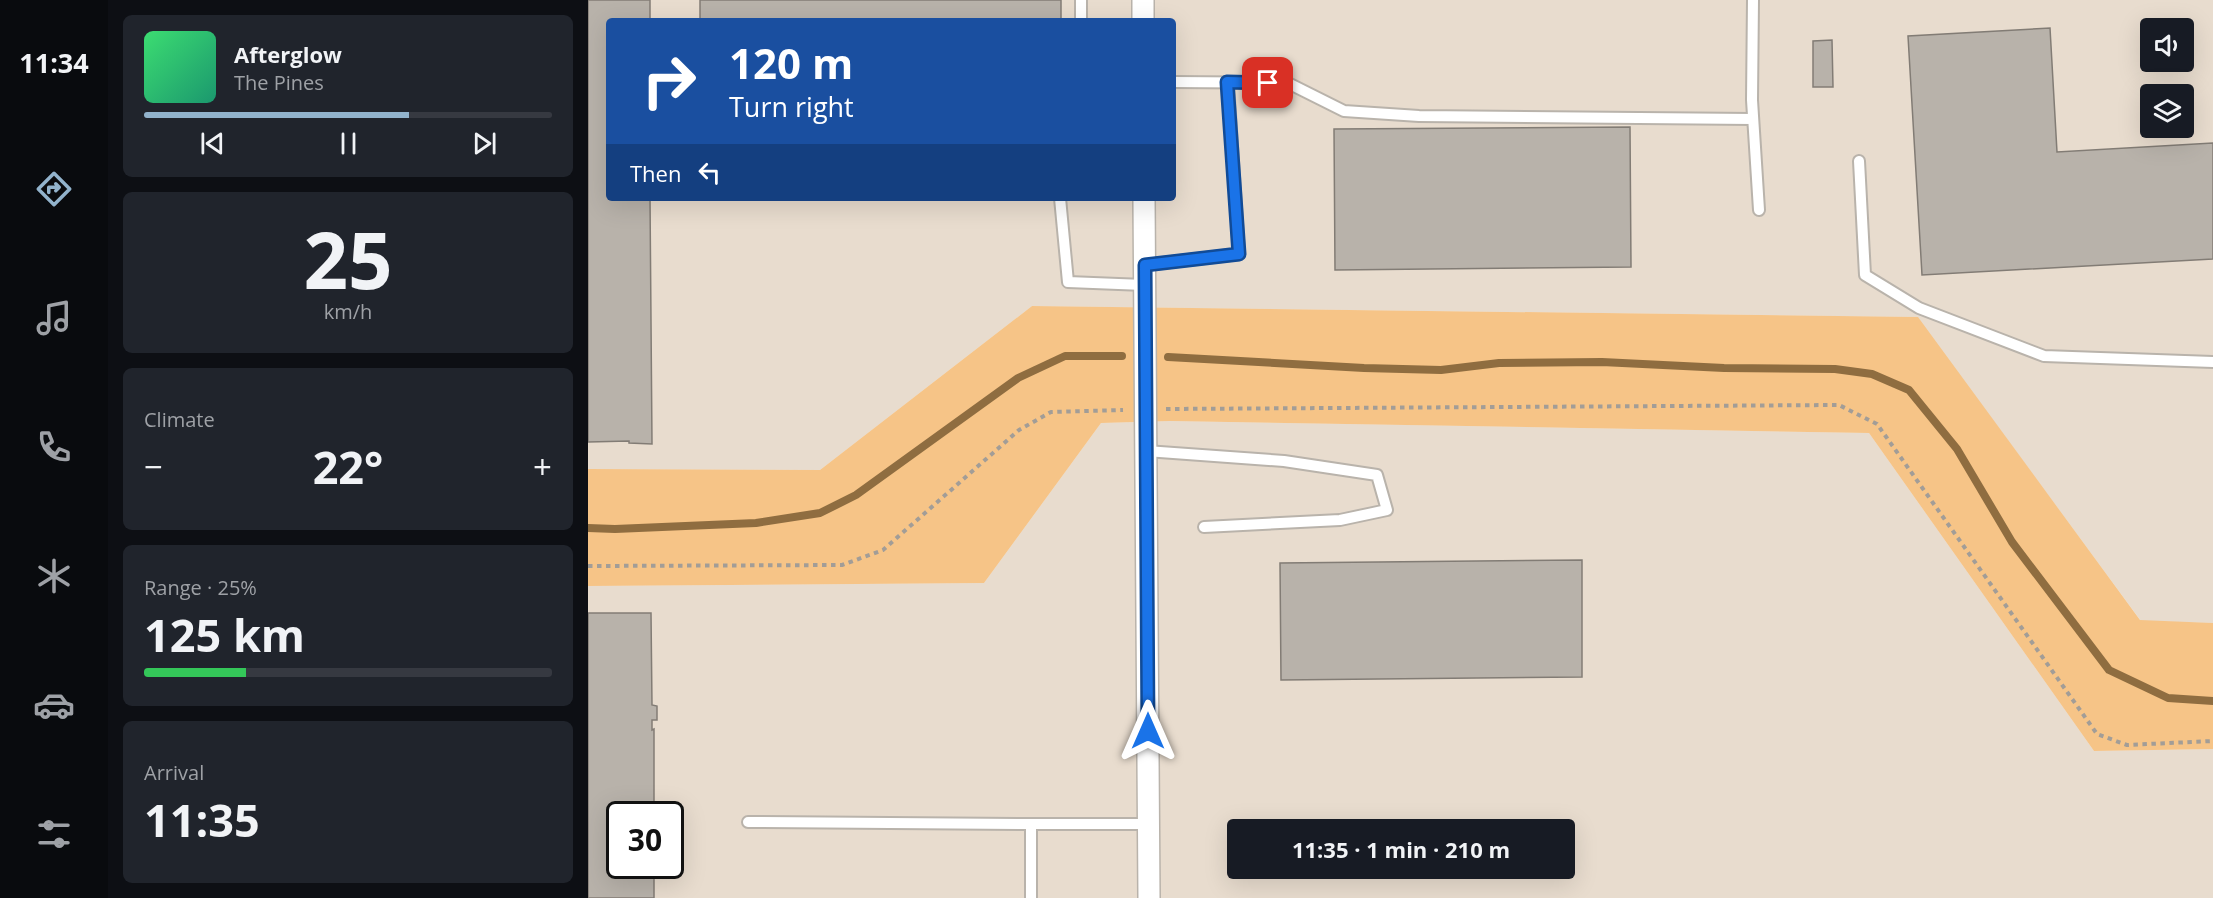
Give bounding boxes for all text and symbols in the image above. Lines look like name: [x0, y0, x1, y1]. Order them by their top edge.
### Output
map controls: [2140, 18, 2194, 138]
button: sound: [2140, 18, 2194, 72]
text: 120 m: [729, 34, 853, 91]
text: Afterglow: [234, 39, 342, 69]
icon: right: [630, 42, 708, 120]
text: 11:34: [19, 44, 89, 81]
pin: [1242, 57, 1293, 108]
icon: arrive: [1251, 66, 1284, 99]
text: The Pines: [234, 69, 324, 96]
button: layers: [2140, 84, 2194, 138]
text: Turn right: [729, 88, 854, 125]
icon: previous: [196, 127, 229, 160]
icon: pause: [332, 127, 365, 160]
icon: next: [468, 127, 501, 160]
icon: left: [693, 156, 726, 189]
text: Then: [630, 158, 681, 188]
icon: directions: [33, 168, 75, 210]
text: 25: [303, 206, 393, 312]
icon: music: [33, 297, 75, 339]
text: km/h: [324, 298, 372, 325]
text: Climate: [144, 406, 215, 433]
icon: phone: [33, 426, 75, 468]
text: 22°: [313, 436, 383, 497]
text: −: [144, 444, 163, 489]
text: +: [533, 444, 552, 489]
icon: climate: [33, 555, 75, 597]
text: Range · 25%: [144, 574, 257, 601]
text: 125 km: [144, 604, 305, 665]
icon: car: [33, 684, 75, 726]
position arrow: [1116, 699, 1180, 763]
text: Arrival: [144, 759, 204, 786]
text: 11:35: [144, 789, 260, 850]
speed limit sign: 30: [606, 801, 684, 879]
icon: filters: [33, 813, 75, 855]
text: 11:35 · 1 min · 210 m: [1292, 834, 1510, 864]

